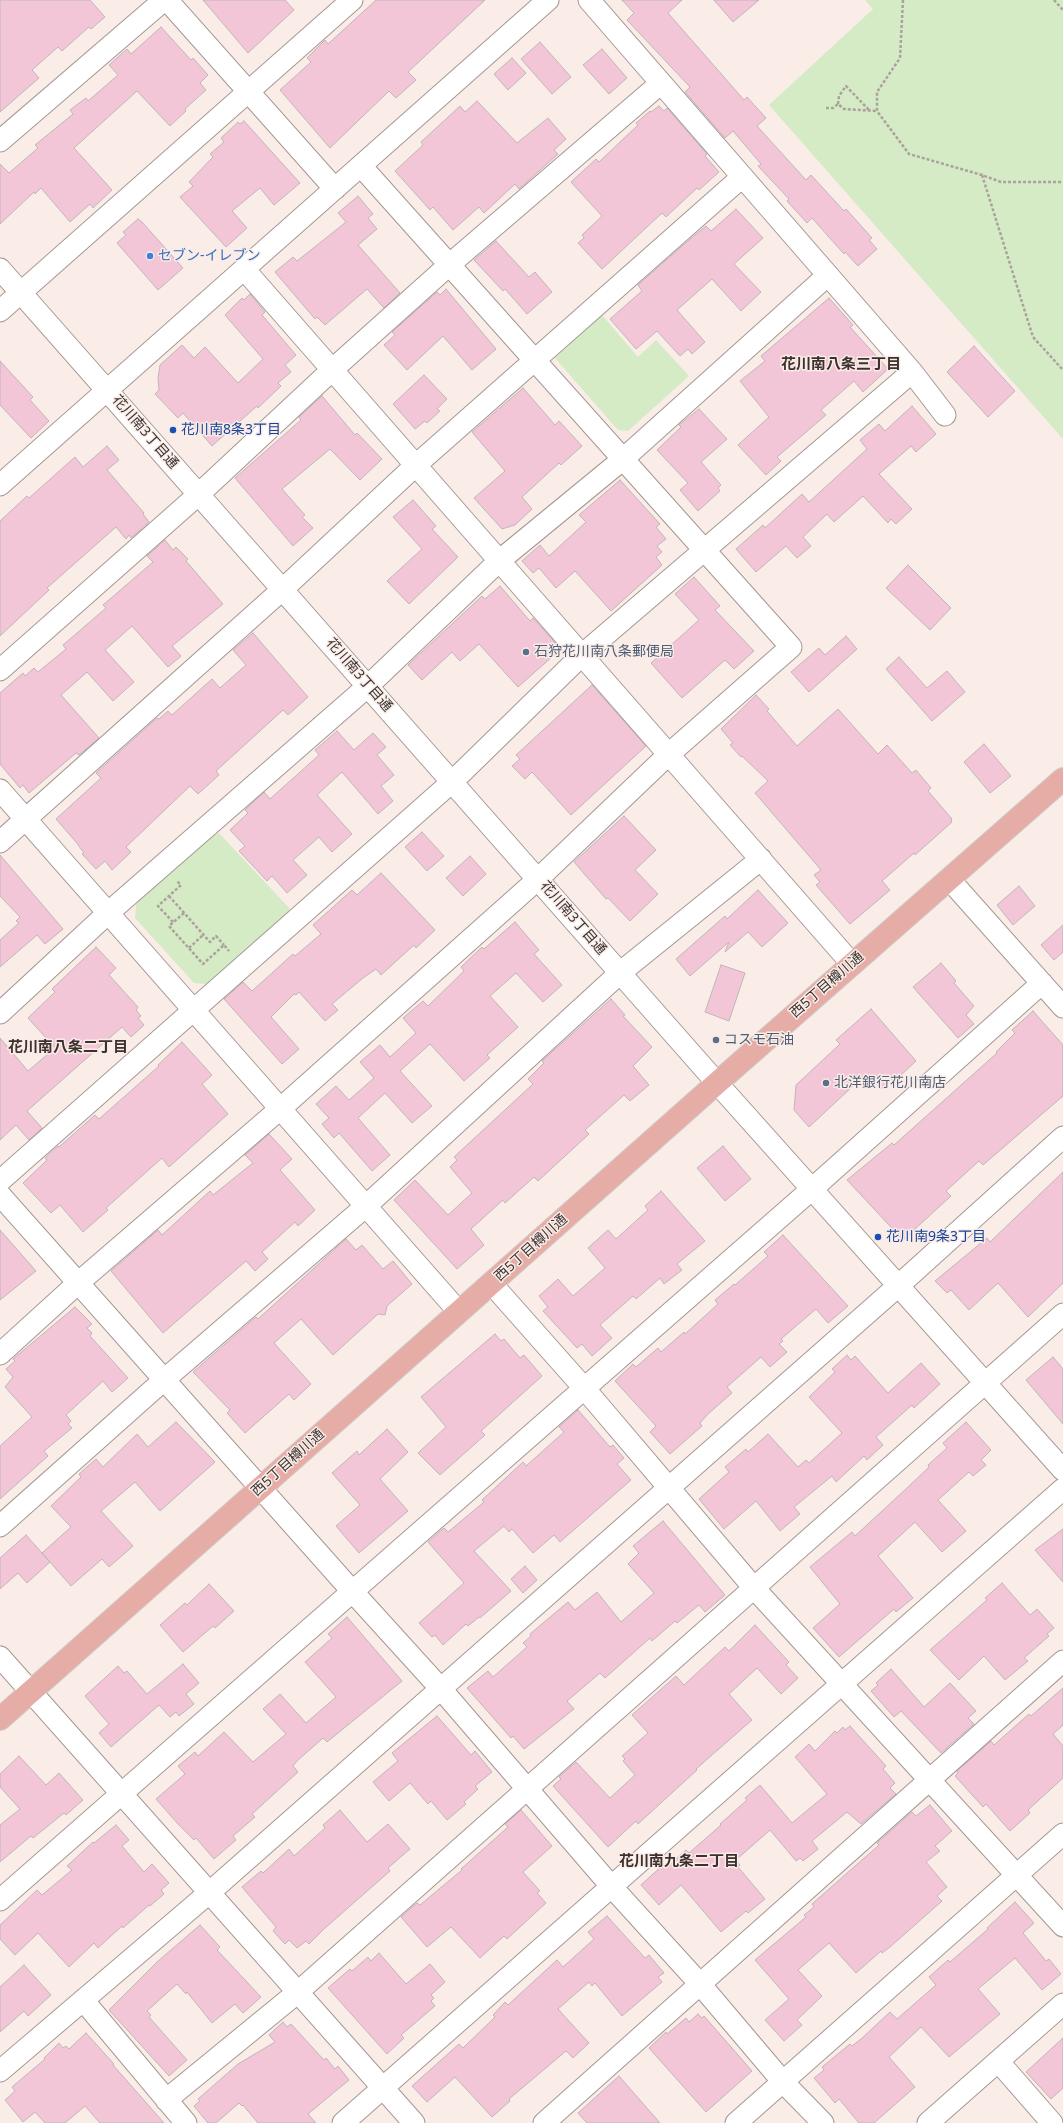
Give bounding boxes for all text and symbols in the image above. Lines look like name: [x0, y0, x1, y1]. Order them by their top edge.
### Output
place label: セブン-イレブン: [158, 248, 261, 264]
marker: セブン-イレブン: [145, 251, 155, 261]
district label: 花川南八条三丁目: [781, 356, 901, 374]
street label: 花川南3丁目通: [108, 392, 182, 472]
place label: 花川南8条3丁目: [181, 422, 281, 438]
marker: 花川南8条3丁目: [168, 425, 178, 435]
street label: 花川南3丁目通: [322, 635, 396, 715]
place label: 石狩花川南八条郵便局: [534, 644, 674, 660]
marker: 石狩花川南八条郵便局: [521, 647, 531, 657]
street label: 花川南3丁目通: [536, 878, 610, 958]
street label: 西5丁目樽川通: [787, 948, 867, 1022]
place label: コスモ石油: [724, 1032, 794, 1048]
marker: コスモ石油: [711, 1035, 721, 1045]
district label: 花川南八条二丁目: [8, 1039, 128, 1057]
place label: 北洋銀行花川南店: [834, 1075, 946, 1091]
marker: 北洋銀行花川南店: [821, 1078, 831, 1088]
street label: 西5丁目樽川通: [491, 1211, 571, 1285]
place label: 花川南9条3丁目: [886, 1229, 986, 1245]
marker: 花川南9条3丁目: [873, 1232, 883, 1242]
street label: 西5丁目樽川通: [248, 1426, 328, 1500]
district label: 花川南九条二丁目: [619, 1853, 739, 1871]

